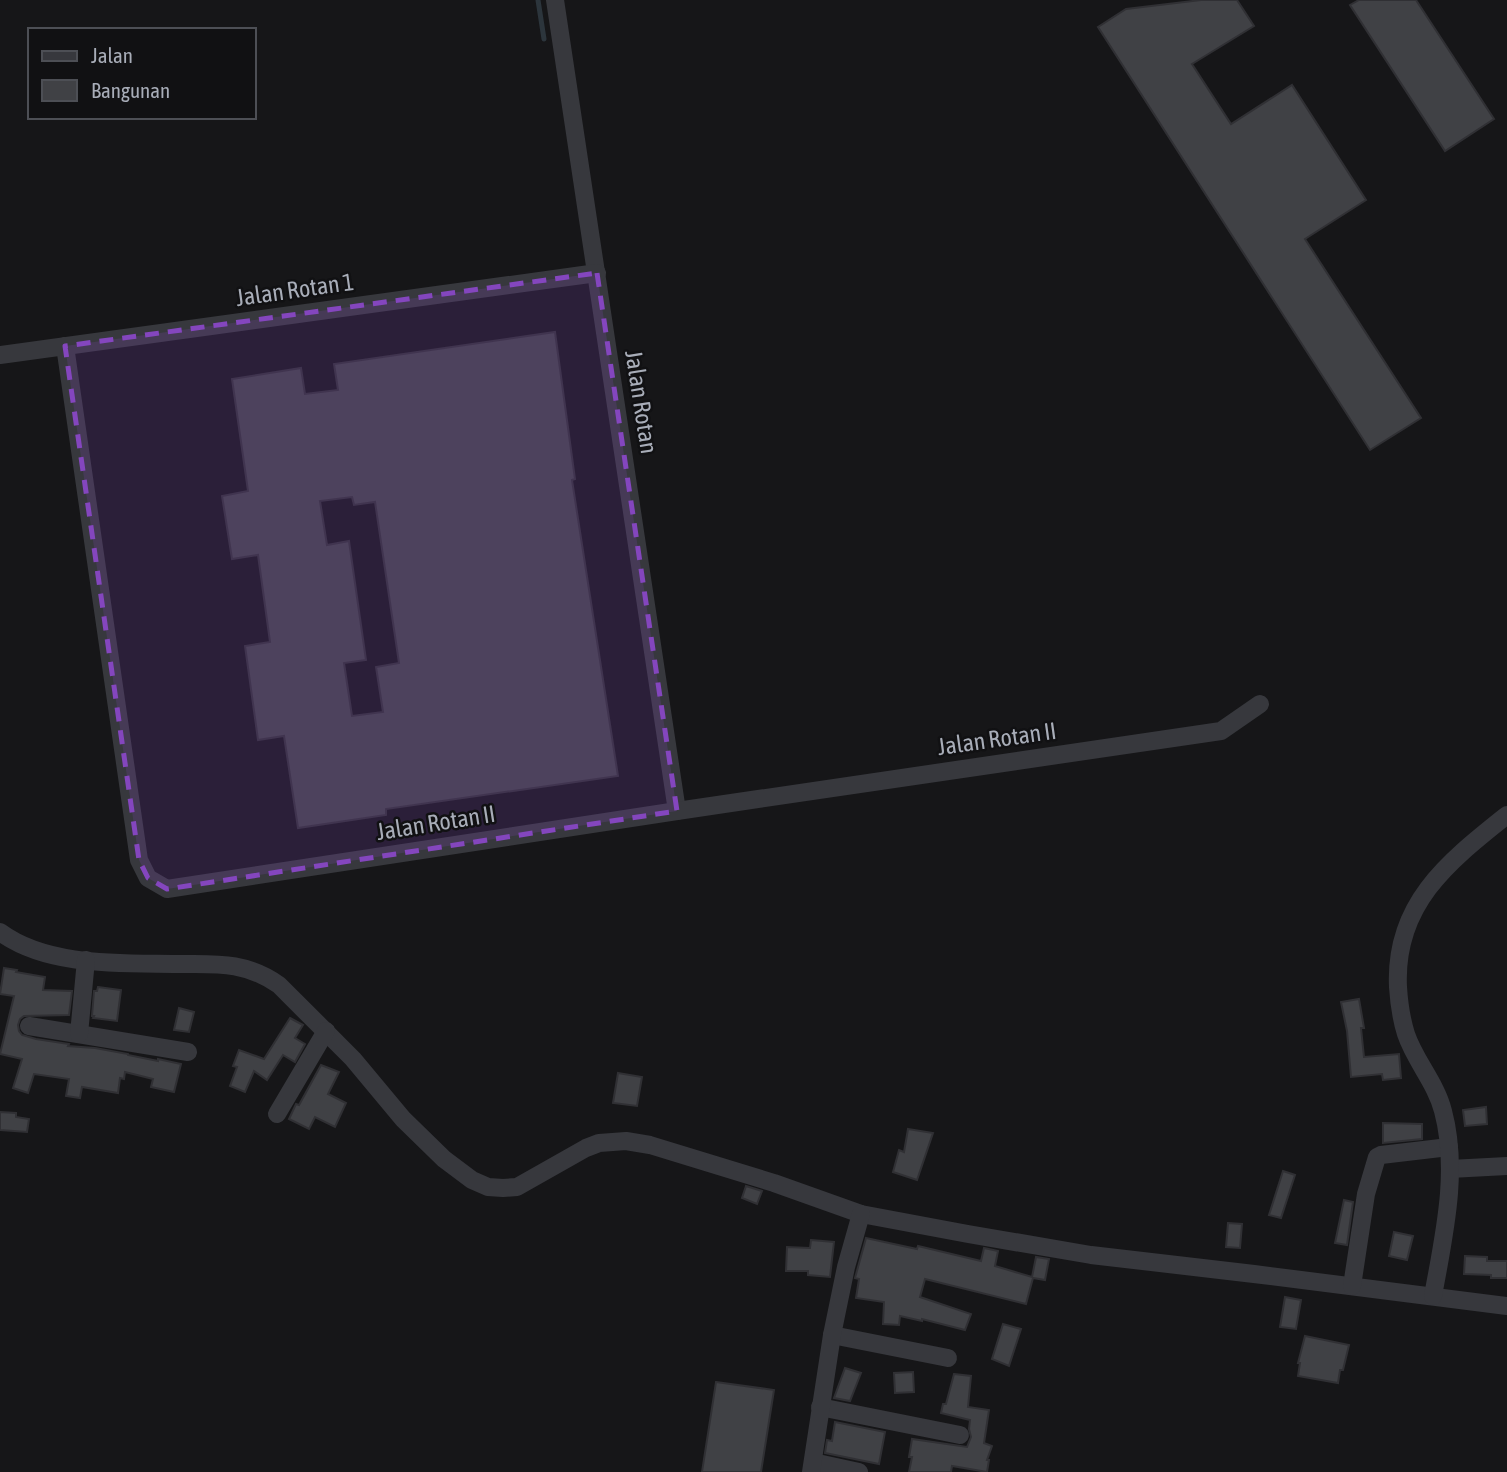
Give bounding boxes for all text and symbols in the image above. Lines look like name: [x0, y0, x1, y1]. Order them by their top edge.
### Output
legend: [28, 28, 256, 119]
text: Jalan: [91, 43, 133, 67]
text: Bangunan: [91, 78, 170, 102]
street label: Jalan Rotan 1: [234, 268, 356, 311]
street label: Jalan Rotan: [620, 348, 663, 456]
street label: Jalan Rotan II: [936, 717, 1058, 760]
street label: Jalan Rotan II: [375, 800, 497, 845]

